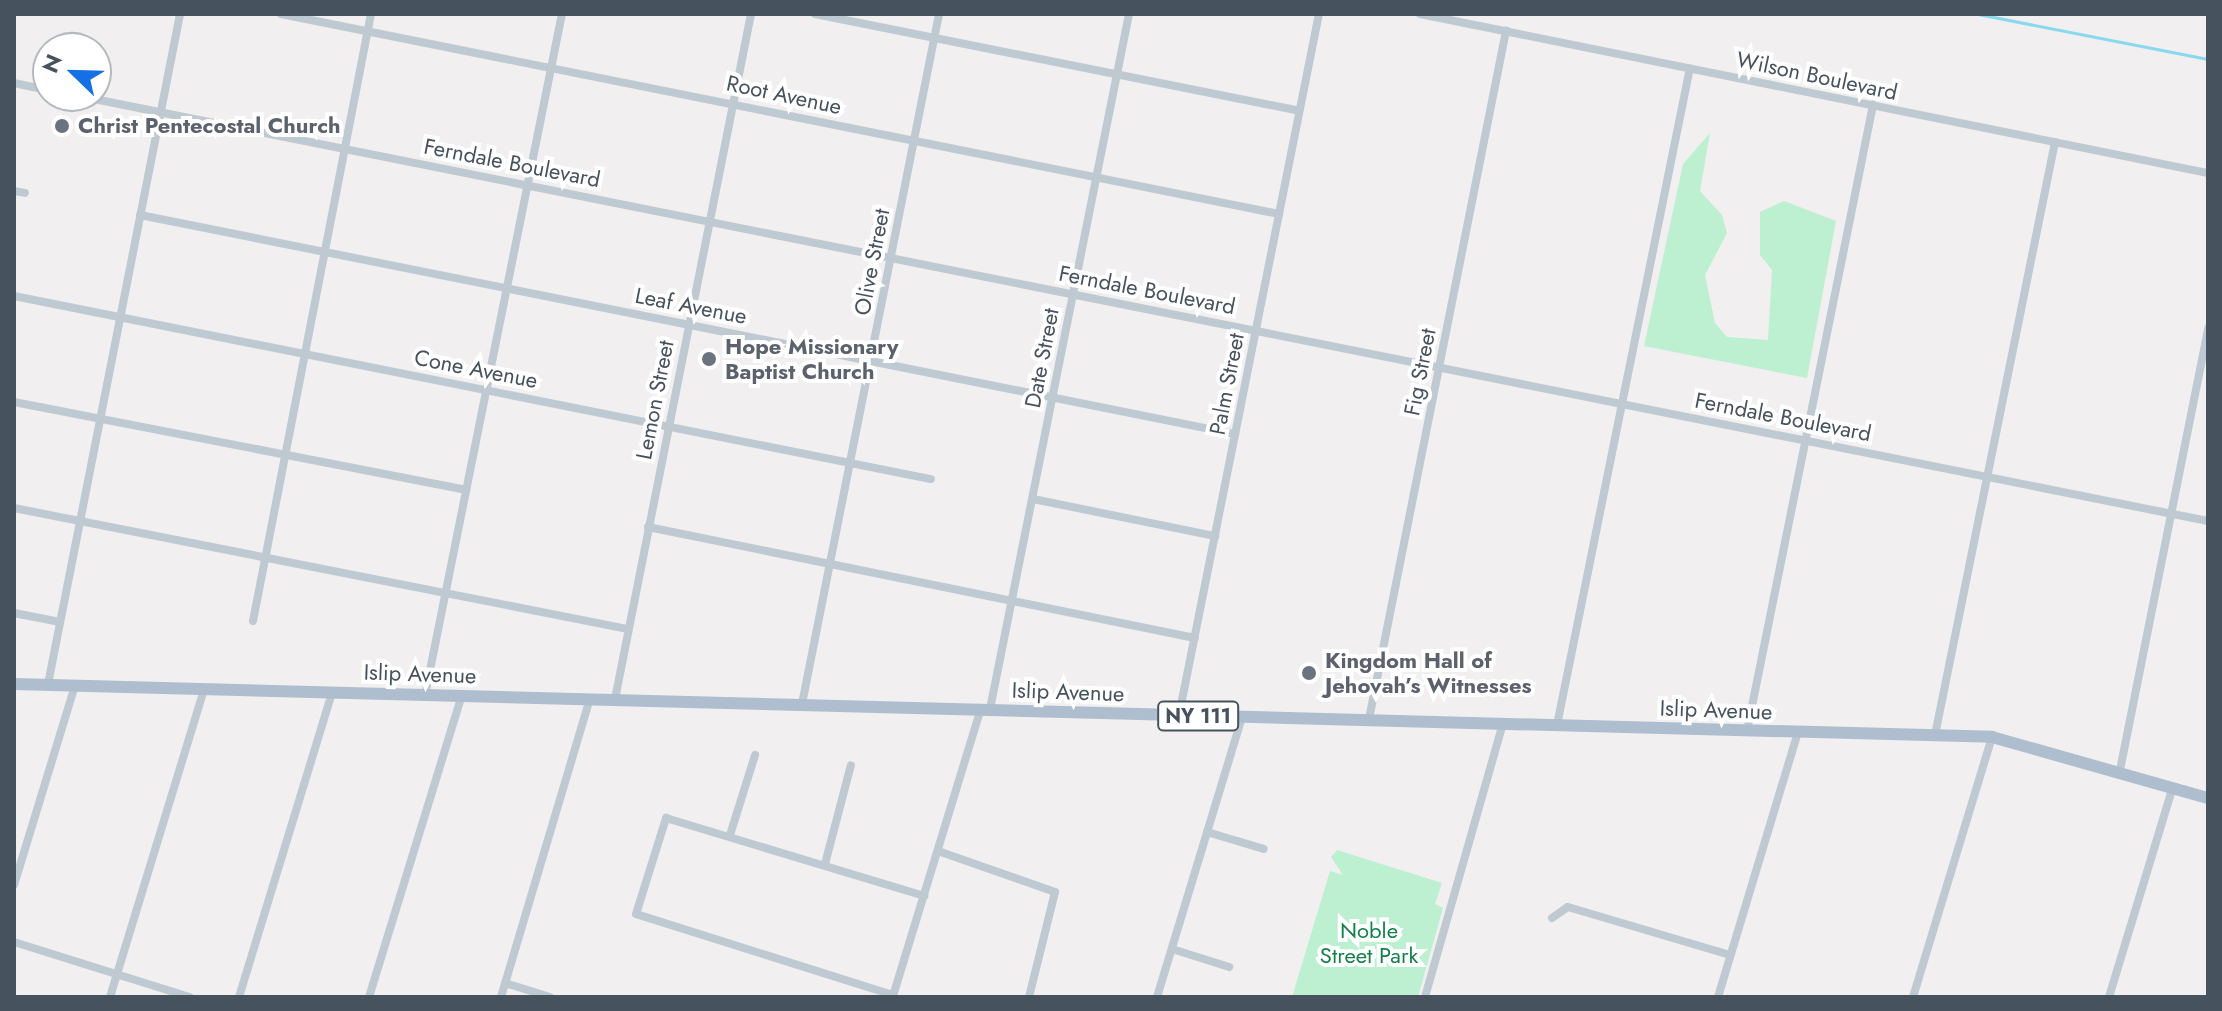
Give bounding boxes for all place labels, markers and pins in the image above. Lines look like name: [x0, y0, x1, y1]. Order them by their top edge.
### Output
place label: Christ Pentecostal Church: [78, 113, 341, 139]
marker: Christ Pentecostal Church: [53, 117, 71, 135]
place label: Hope Missionary Baptist Church: [725, 333, 899, 384]
marker: Hope Missionary Baptist Church: [700, 350, 718, 368]
place label: Kingdom Hall of Jehovah’s Witnesses: [1325, 647, 1532, 698]
marker: Kingdom Hall of Jehovah’s Witnesses: [1300, 664, 1318, 682]

